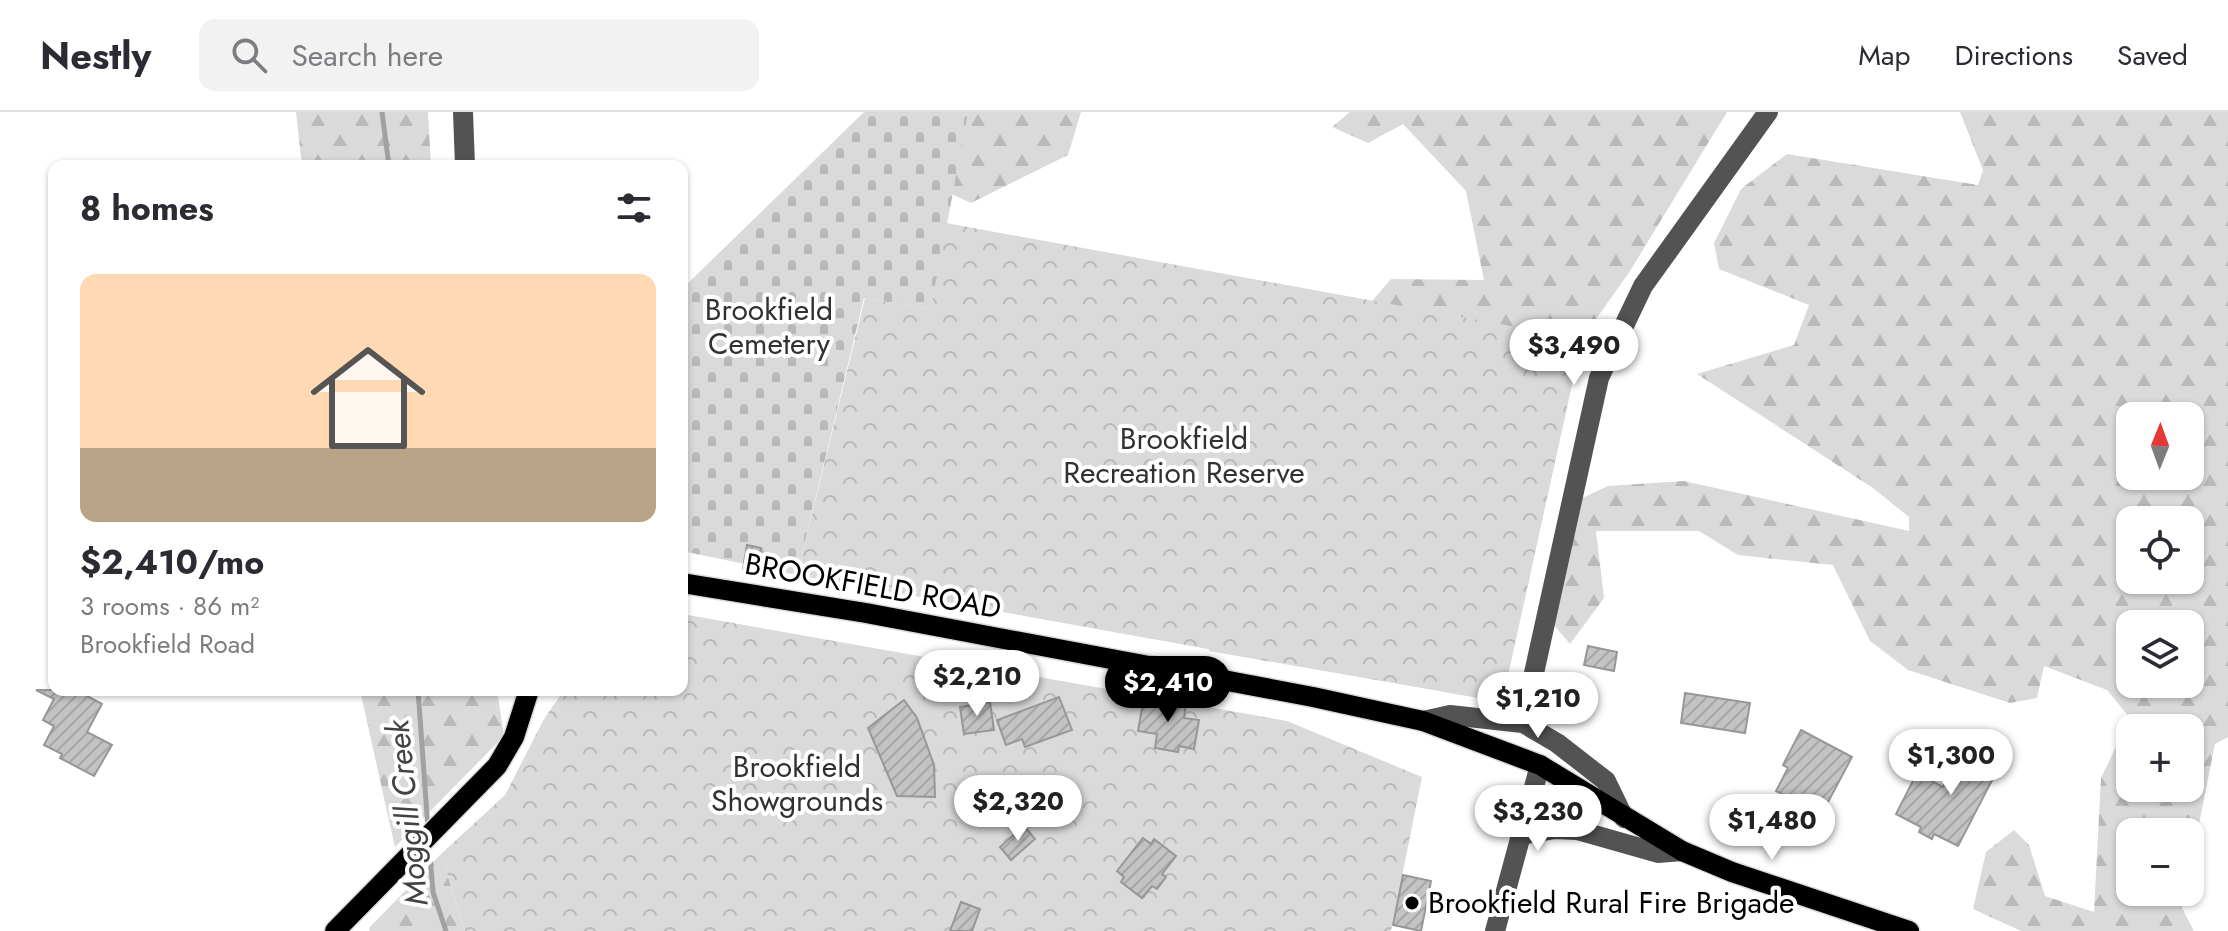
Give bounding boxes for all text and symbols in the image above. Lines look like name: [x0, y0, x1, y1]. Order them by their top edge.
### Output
search box: [199, 19, 759, 91]
text: Nestly: [40, 28, 151, 83]
icon: search: [227, 33, 271, 77]
text: Search here: [291, 34, 443, 77]
text: Map: [1858, 35, 1910, 76]
text: Directions: [1954, 35, 2073, 76]
text: Saved: [2117, 35, 2188, 76]
text: 8 homes: [80, 184, 214, 233]
icon: filters: [612, 186, 656, 230]
park label: Brookfield Cemetery: [705, 288, 833, 365]
pin: $3,490: [1509, 319, 1639, 387]
icon: home: [296, 326, 440, 470]
text: $3,490: [1527, 326, 1621, 364]
north arrow: [2116, 402, 2204, 490]
map controls: [2116, 402, 2204, 906]
park label: Brookfield Recreation Reserve: [1063, 417, 1305, 494]
button: locate: [2116, 506, 2204, 594]
text: $2,410/mo: [80, 538, 264, 587]
street label: BROOKFIELD ROAD: [742, 542, 1005, 629]
text: 3 rooms · 86 m²: [80, 587, 259, 625]
button: layers: [2116, 610, 2204, 698]
text: Brookfield Road: [80, 625, 255, 663]
pin: $2,210: [912, 650, 1042, 718]
pin: $2,410: [1103, 656, 1233, 724]
text: $2,210: [932, 657, 1022, 695]
text: $2,410: [1123, 663, 1213, 701]
pin: $1,210: [1473, 672, 1603, 740]
text: $1,210: [1495, 679, 1581, 717]
button: +: [2116, 714, 2204, 802]
water label: Moggill Creek: [374, 716, 440, 908]
pin: $1,300: [1886, 729, 2016, 797]
text: $1,300: [1907, 736, 1995, 774]
park label: Brookfield Showgrounds: [711, 745, 883, 822]
pin: $2,320: [953, 775, 1083, 843]
text: $2,320: [972, 782, 1064, 820]
pin: $3,230: [1473, 785, 1603, 853]
text: $3,230: [1493, 792, 1583, 830]
pin: $1,480: [1707, 794, 1837, 862]
text: $1,480: [1727, 801, 1817, 839]
button: −: [2116, 818, 2204, 906]
place label: Brookfield Rural Fire Brigade: [1428, 881, 1795, 924]
marker: Brookfield Rural Fire Brigade: [1403, 894, 1421, 912]

